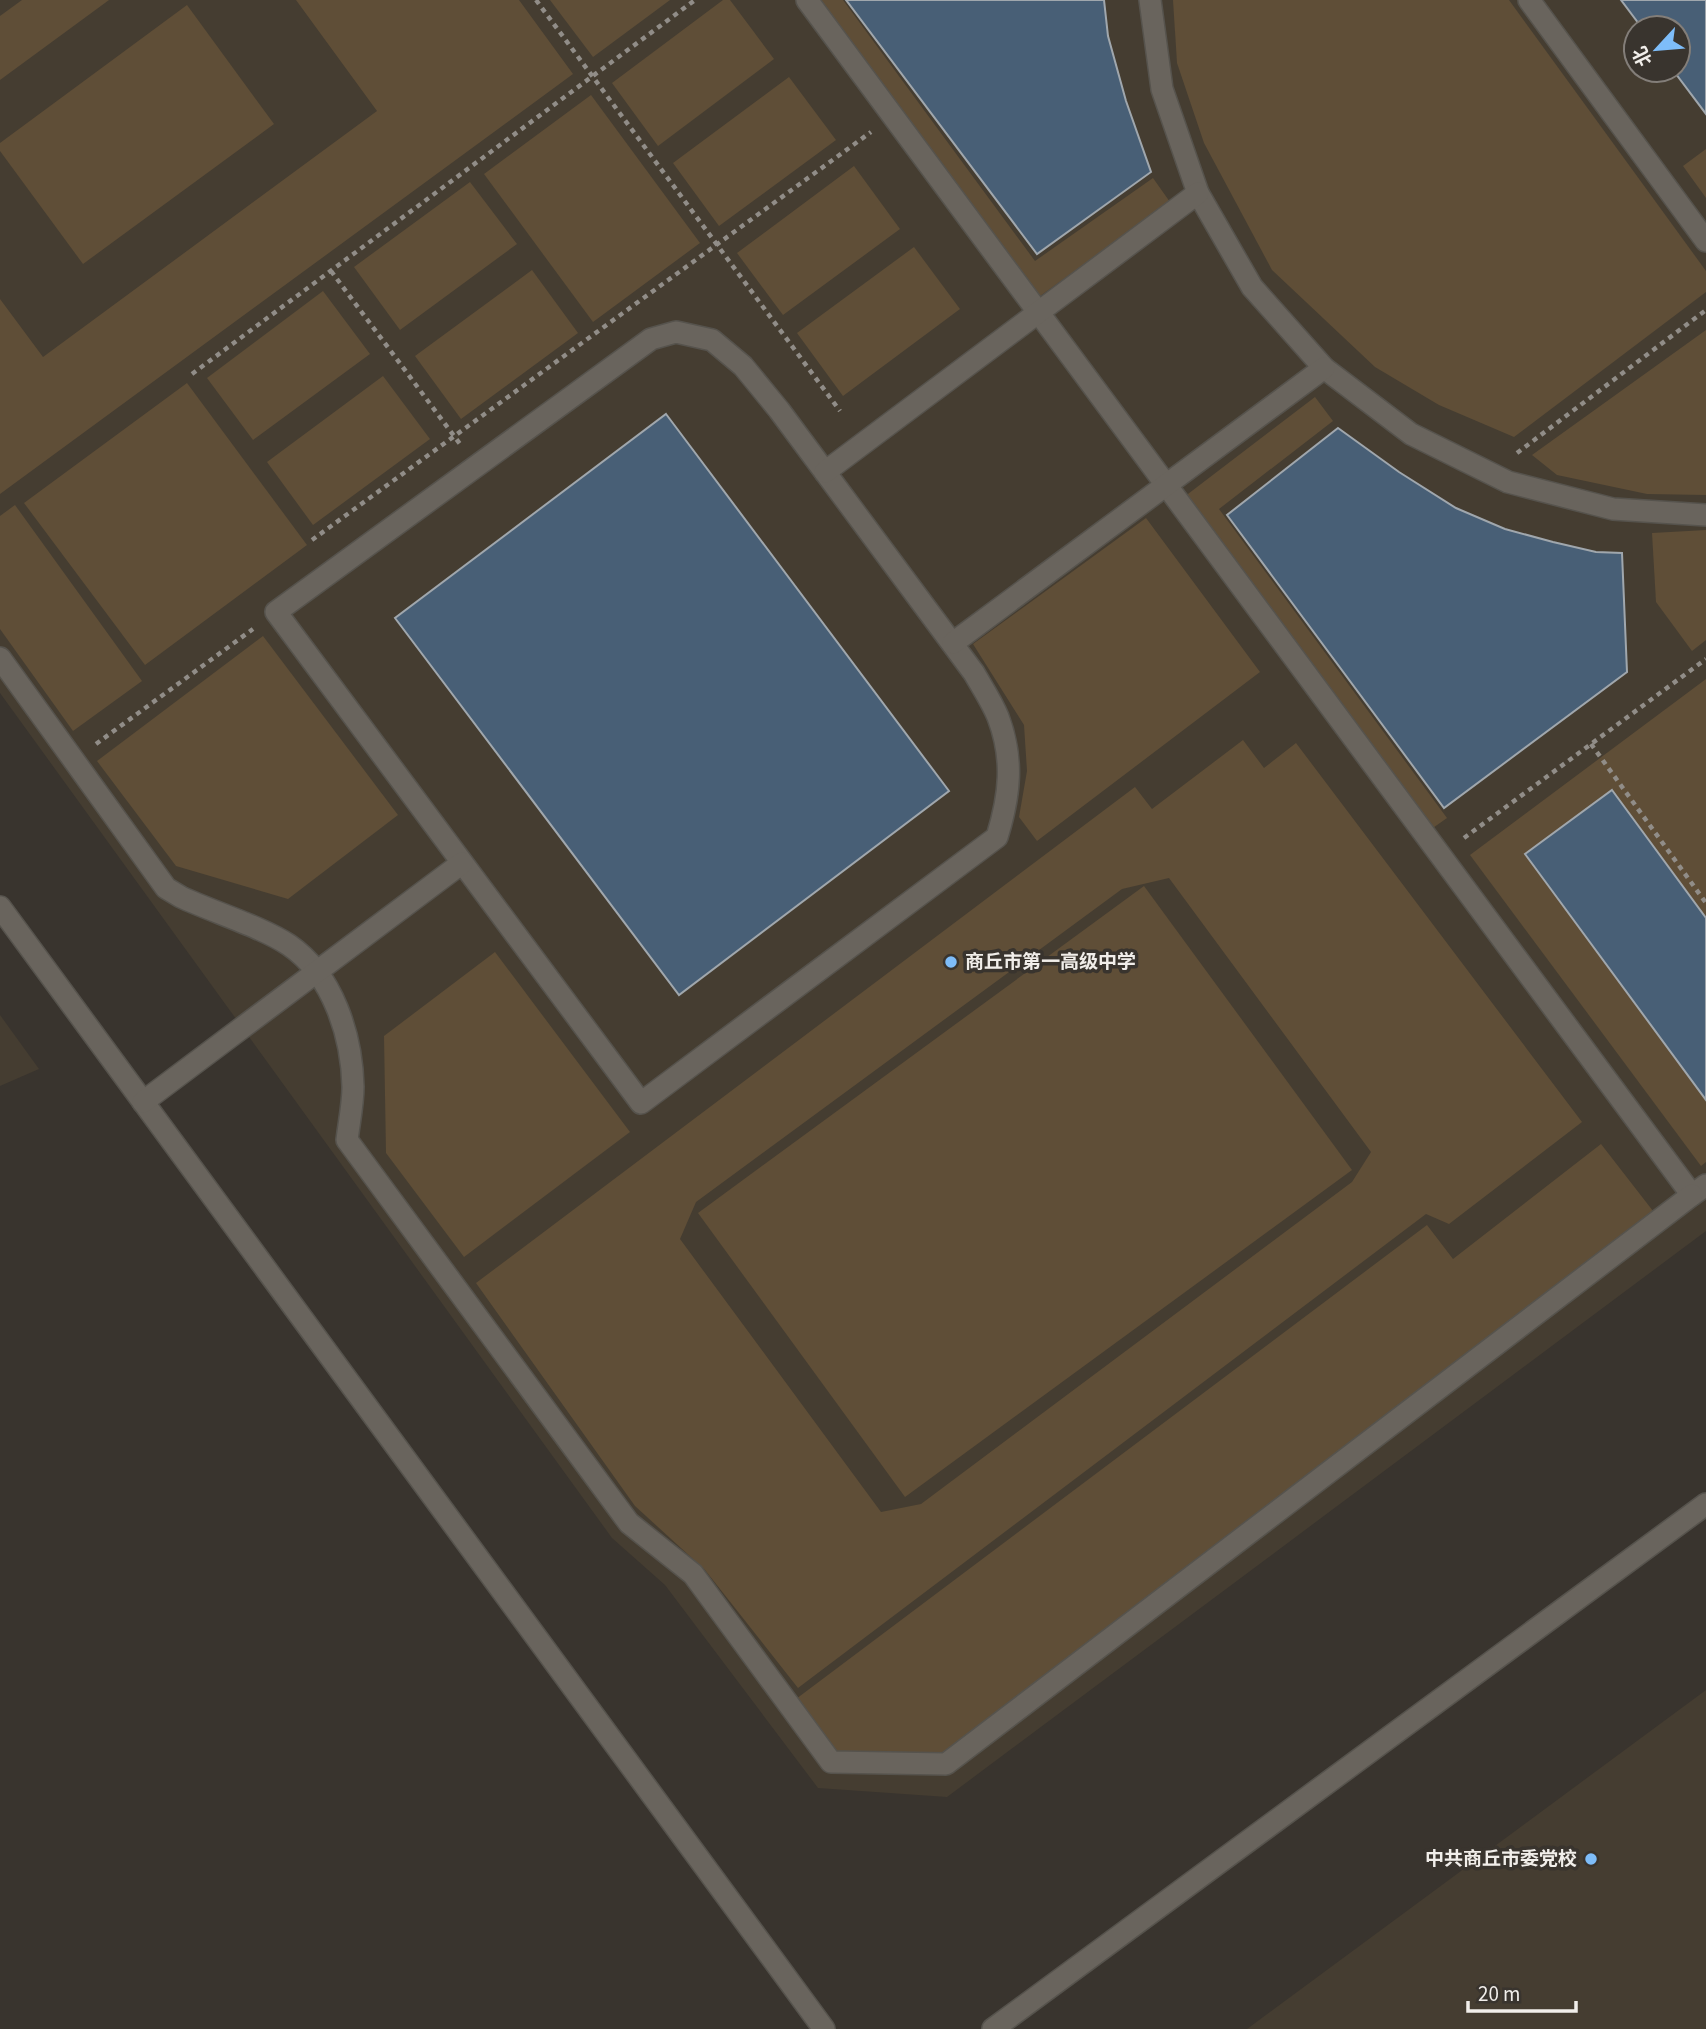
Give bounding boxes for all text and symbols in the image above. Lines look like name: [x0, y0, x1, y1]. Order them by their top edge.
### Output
north arrow: [1622, 14, 1692, 84]
text: 北: [1627, 41, 1659, 70]
place label: 商丘市第一高级中学: [965, 949, 1136, 976]
marker: 商丘市第一高级中学: [943, 954, 959, 970]
place label: 中共商丘市委党校: [1425, 1846, 1577, 1873]
marker: 中共商丘市委党校: [1583, 1851, 1599, 1867]
scale bar: [1468, 1969, 1576, 2013]
text: 20 m: [1478, 1979, 1520, 2009]

